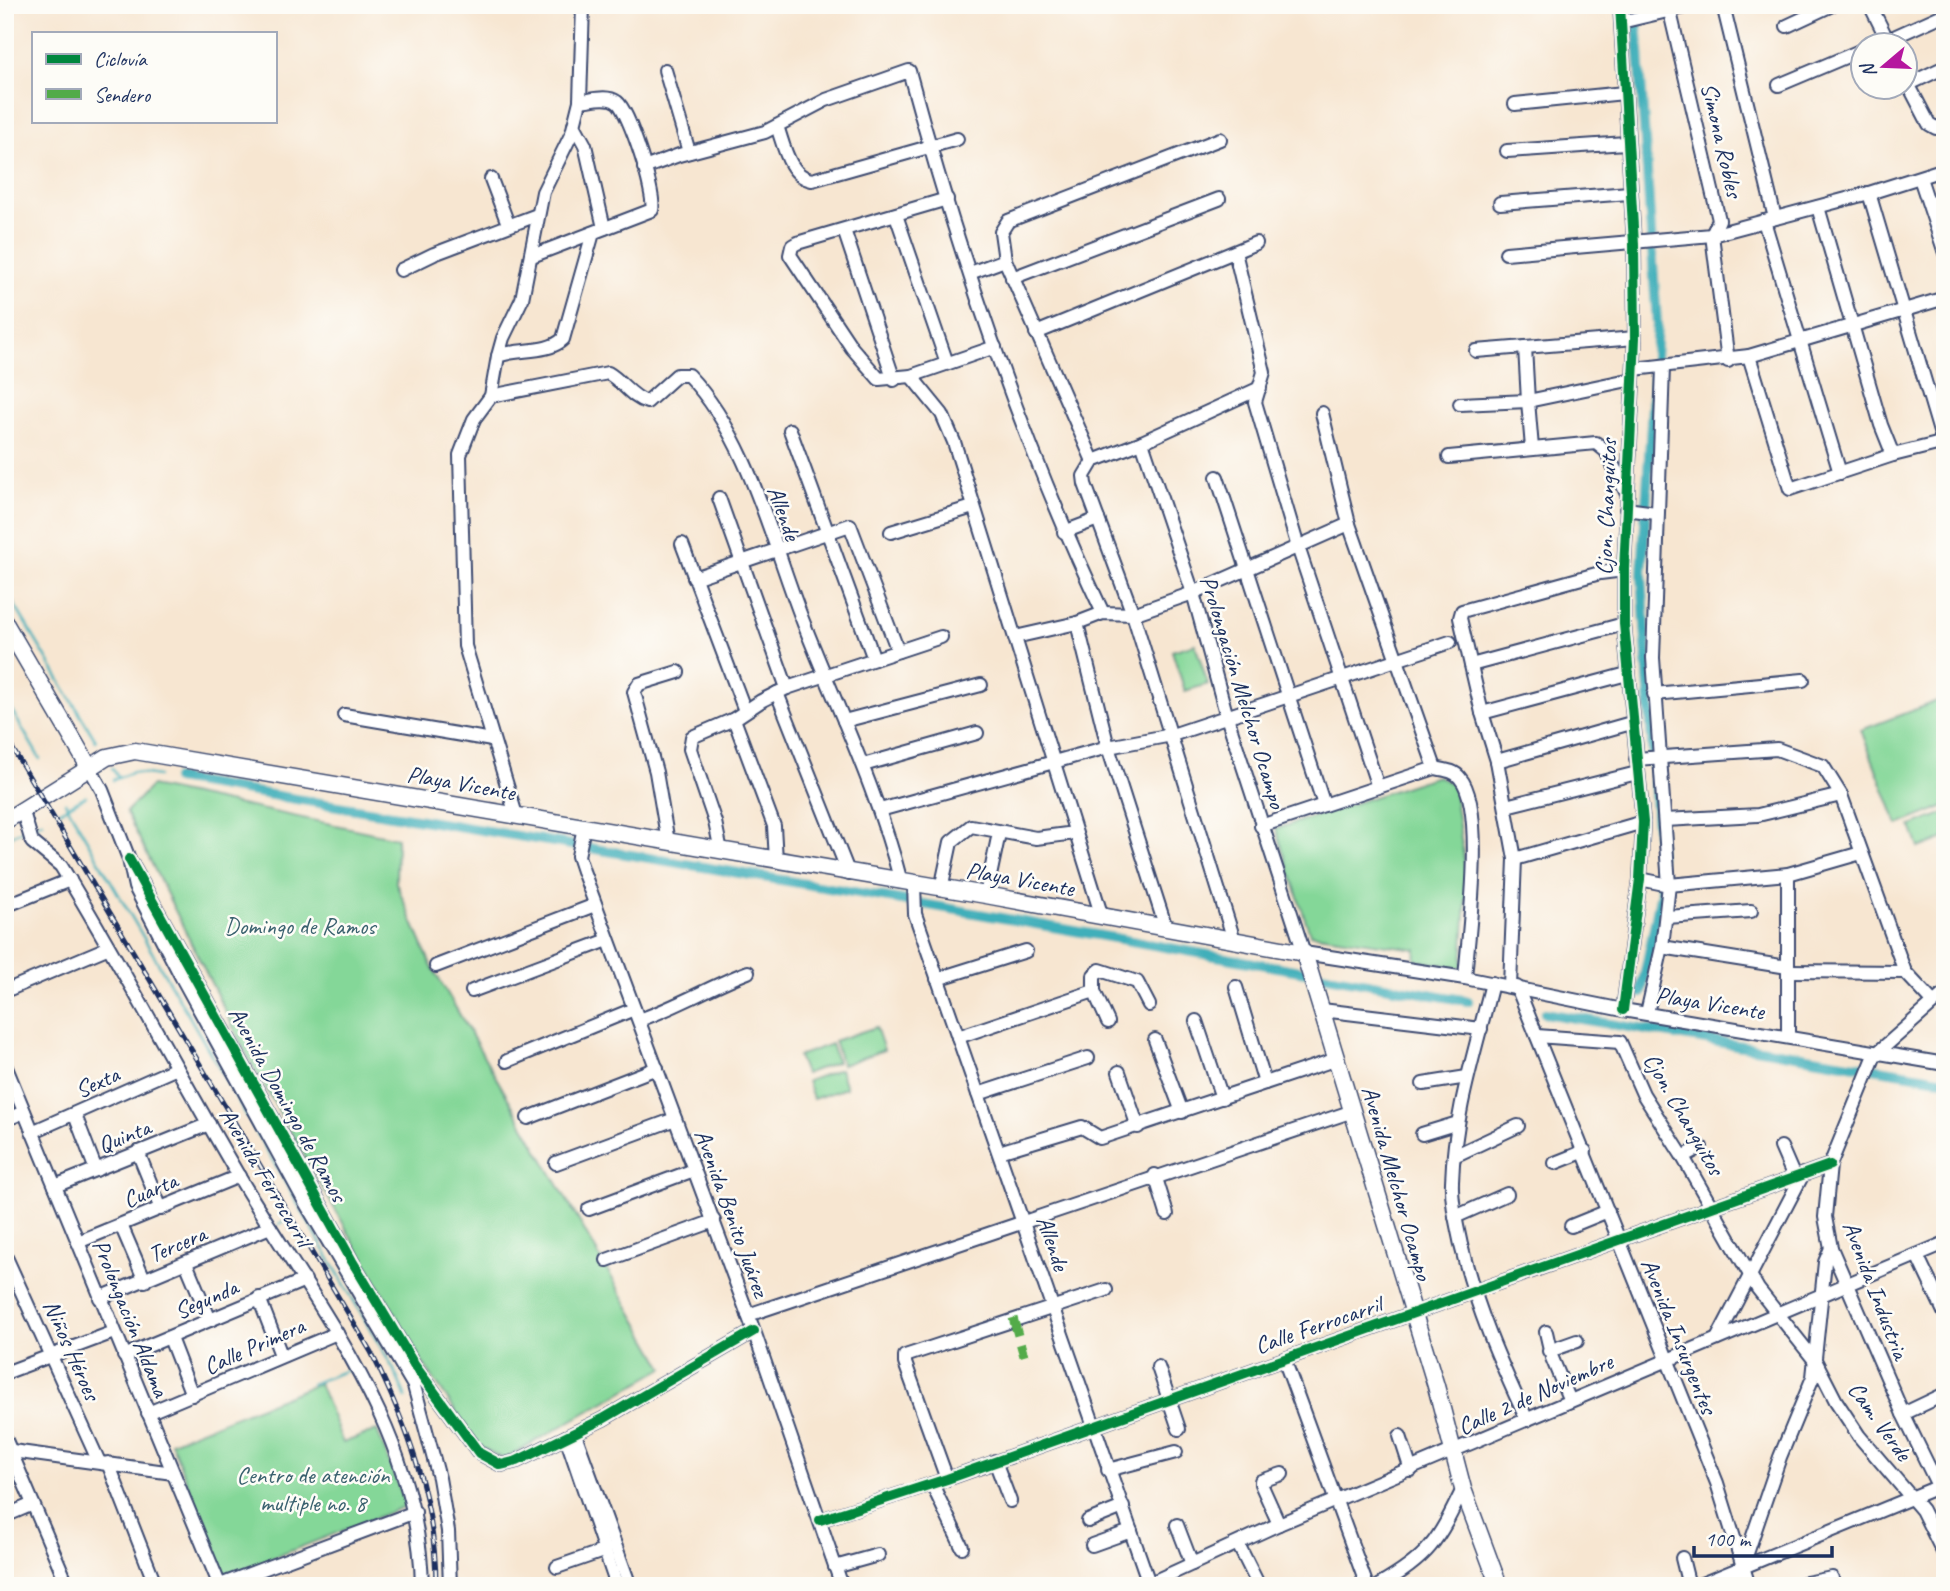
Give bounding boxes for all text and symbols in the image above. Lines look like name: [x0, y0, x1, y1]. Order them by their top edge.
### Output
legend: [32, 32, 276, 122]
north arrow: [1848, 32, 1918, 102]
text: Ciclovía: [94, 46, 148, 72]
text: N: [1855, 59, 1882, 81]
street label: Simona Robles: [1694, 80, 1750, 202]
text: Sendero: [94, 82, 152, 108]
street label: Cjon. Changuitos: [1589, 436, 1623, 576]
street label: Allende: [760, 482, 808, 547]
street label: Prolongación Melchor Ocampo: [1193, 572, 1293, 813]
street label: Playa Vicente: [405, 759, 519, 808]
street label: Playa Vicente: [964, 855, 1078, 904]
park label: Domingo de Ramos: [225, 911, 377, 941]
street label: Playa Vicente: [1654, 980, 1768, 1027]
street label: Avenida Domingo de Ramos: [222, 1001, 355, 1209]
street label: Cjon. Changuitos: [1637, 1047, 1732, 1182]
street label: Sexta: [70, 1059, 125, 1105]
street label: Avenida Melchor Ocampo: [1355, 1082, 1440, 1285]
street label: Avenida Ferrocarril: [213, 1102, 321, 1255]
street label: Quinta: [93, 1111, 157, 1160]
street label: Avenida Benito Juárez: [688, 1125, 777, 1303]
street label: Cuarta: [118, 1164, 184, 1215]
street label: Allende: [1030, 1212, 1077, 1276]
street label: Avenida Industria: [1836, 1217, 1917, 1365]
street label: Tercera: [144, 1218, 212, 1270]
street label: Prolongación Aldama: [86, 1235, 177, 1402]
street label: Avenida Insurgentes: [1634, 1254, 1725, 1421]
street label: Segunda: [170, 1271, 244, 1326]
street label: Calle Ferrocarril: [1251, 1288, 1389, 1361]
street label: Niños Héroes: [37, 1295, 108, 1407]
street label: Calle Primera: [199, 1310, 310, 1382]
street label: Calle 2 de Noviembre: [1453, 1346, 1619, 1442]
street label: Cam. Verde: [1841, 1376, 1920, 1468]
park label: Centro de atención multiple no. 8: [236, 1460, 391, 1518]
scale bar: [1694, 1514, 1833, 1558]
text: 100 m: [1705, 1526, 1752, 1552]

